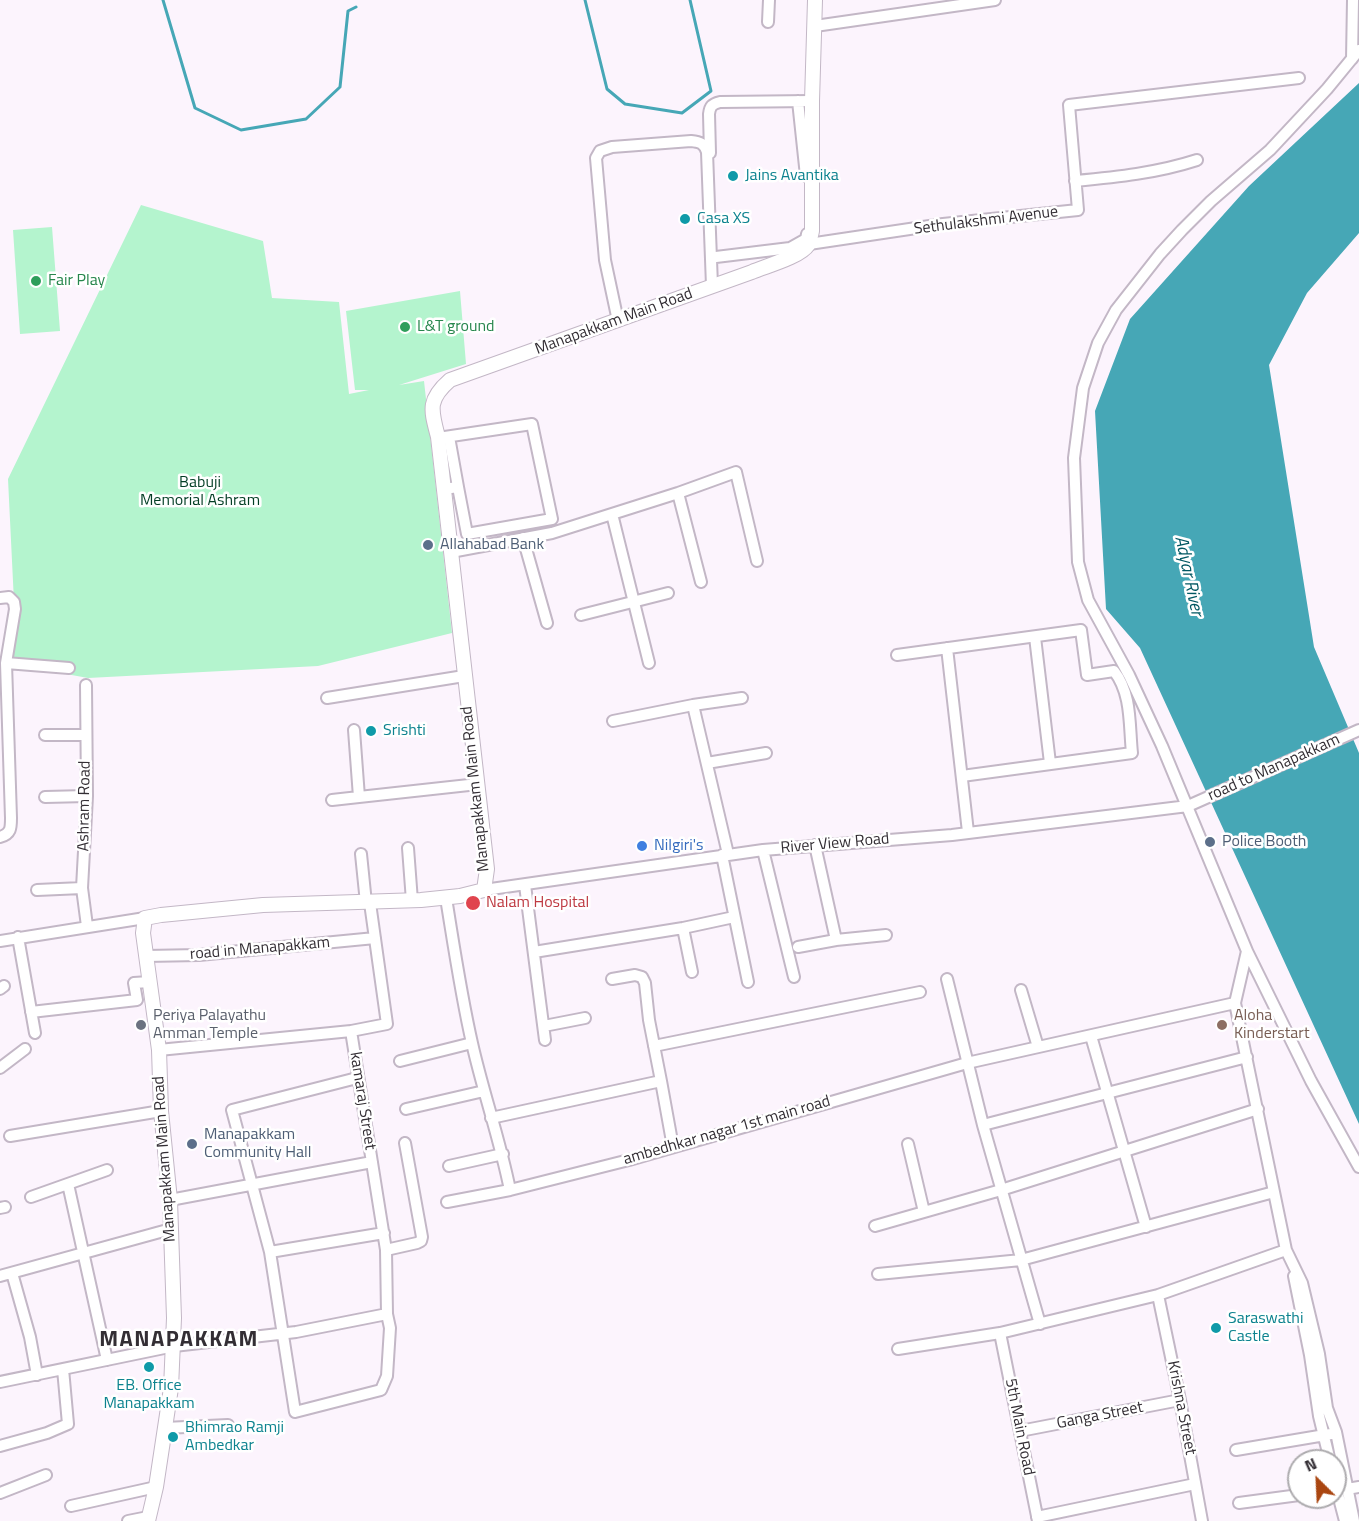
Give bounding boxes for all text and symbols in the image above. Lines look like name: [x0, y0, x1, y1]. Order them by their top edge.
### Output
place label: Jains Avantika: [745, 166, 839, 186]
marker: Jains Avantika: [726, 169, 740, 183]
street label: Sethulakshmi Avenue: [913, 203, 1059, 239]
place label: Casa XS: [697, 209, 750, 229]
marker: Casa XS: [678, 212, 692, 226]
place label: Fair Play: [48, 271, 105, 291]
marker: Fair Play: [29, 274, 43, 288]
street label: Manapakkam Main Road: [533, 285, 695, 359]
place label: L&T ground: [417, 317, 495, 337]
marker: L&T ground: [398, 320, 412, 334]
park label: Babuji Memorial Ashram: [140, 473, 260, 511]
water label: Adyar River: [1169, 534, 1207, 618]
place label: Allahabad Bank: [440, 535, 544, 555]
marker: Allahabad Bank: [421, 538, 435, 552]
street label: Manapakkam Main Road: [458, 705, 494, 873]
place label: Srishti: [383, 721, 426, 741]
marker: Srishti: [364, 724, 378, 738]
street label: road to Manapakkam: [1205, 730, 1343, 806]
street label: Ashram Road: [75, 761, 95, 851]
street label: River View Road: [780, 830, 890, 858]
place label: Police Booth: [1222, 832, 1306, 852]
marker: Police Booth: [1203, 835, 1217, 849]
place label: Nilgiri's: [654, 836, 703, 856]
marker: Nilgiri's: [635, 839, 649, 853]
place label: Nalam Hospital: [486, 893, 589, 913]
marker: Nalam Hospital: [464, 894, 482, 912]
street label: road in Manapakkam: [189, 933, 331, 965]
place label: Periya Palayathu Amman Temple: [153, 1006, 266, 1044]
place label: Aloha Kinderstart: [1234, 1006, 1310, 1044]
marker: Periya Palayathu Amman Temple: [134, 1018, 148, 1032]
marker: Aloha Kinderstart: [1215, 1018, 1229, 1032]
street label: kamaraj Street: [345, 1051, 379, 1151]
street label: Manapakkam Main Road: [150, 1075, 180, 1243]
street label: ambedhkar nagar 1st main road: [621, 1092, 833, 1170]
place label: Manapakkam Community Hall: [204, 1125, 311, 1163]
marker: Manapakkam Community Hall: [185, 1137, 199, 1151]
place label: Saraswathi Castle: [1228, 1309, 1303, 1347]
marker: Saraswathi Castle: [1209, 1321, 1223, 1335]
district label: MANAPAKKAM: [99, 1328, 259, 1354]
street label: Krishna Street: [1162, 1359, 1200, 1457]
marker: EB. Office Manapakkam: [142, 1360, 156, 1374]
place label: EB. Office Manapakkam: [103, 1376, 195, 1414]
street label: 5th Main Road: [1000, 1377, 1038, 1477]
street label: Ganga Street: [1055, 1398, 1145, 1434]
place label: Bhimrao Ramji Ambedkar: [185, 1418, 284, 1456]
marker: Bhimrao Ramji Ambedkar: [166, 1430, 180, 1444]
north arrow: [1287, 1449, 1347, 1509]
text: N: [1301, 1451, 1320, 1478]

